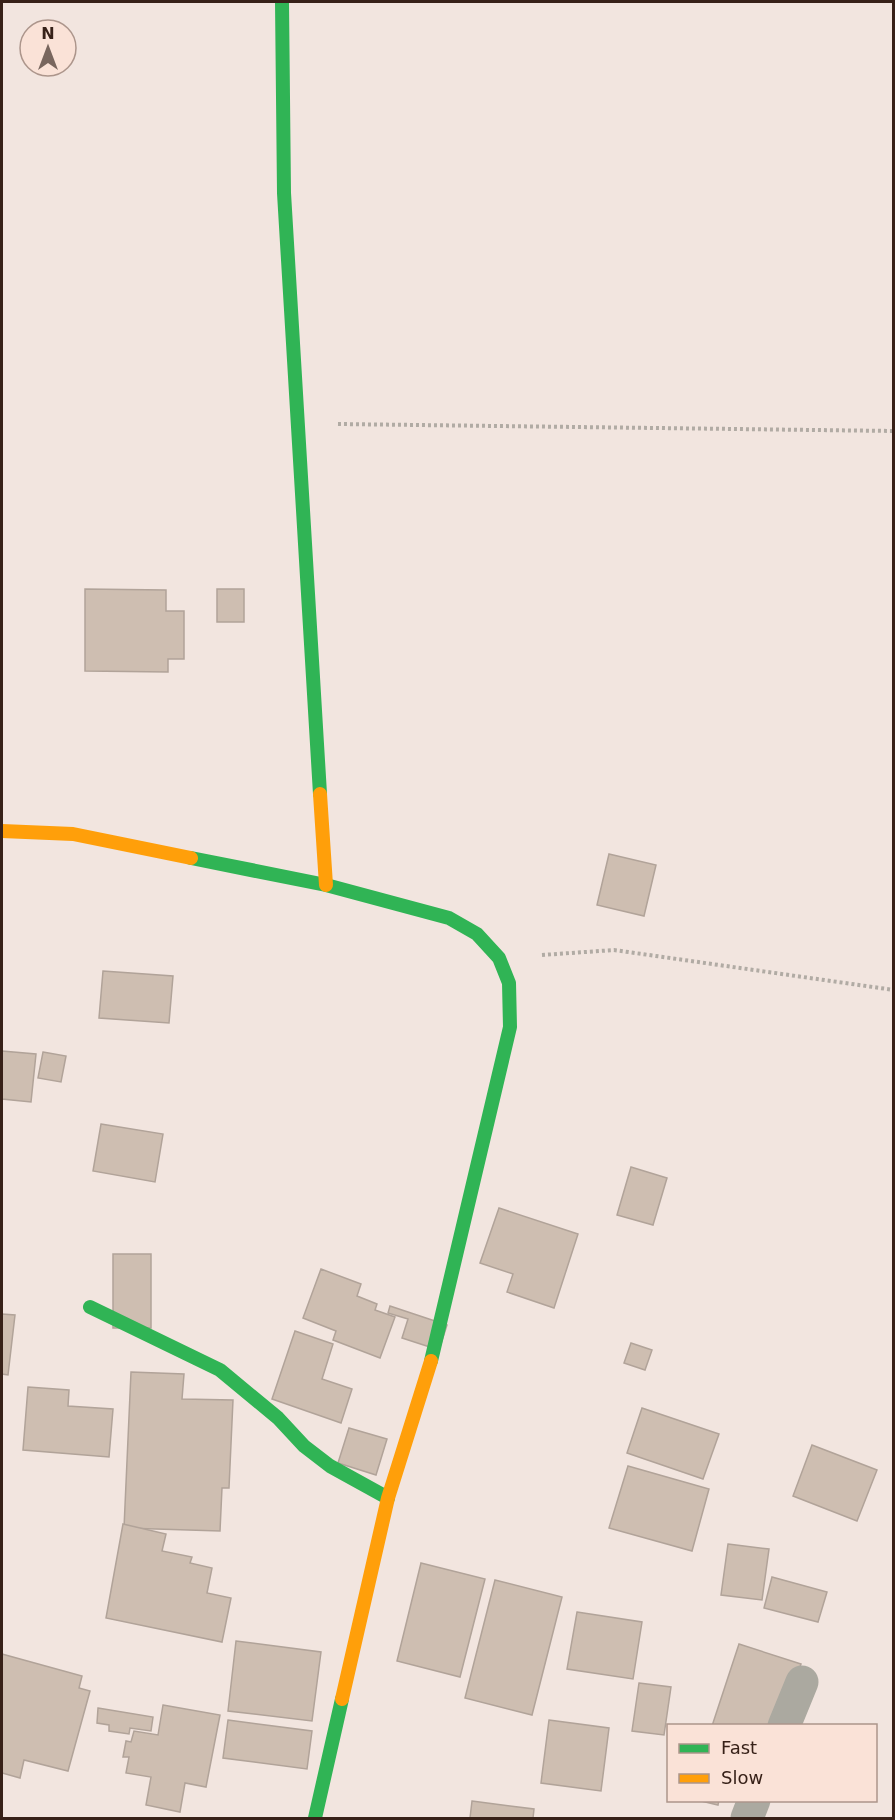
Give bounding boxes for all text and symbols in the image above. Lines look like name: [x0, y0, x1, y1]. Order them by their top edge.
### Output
north arrow: [18, 18, 78, 78]
text: N: [41, 24, 55, 43]
legend: [667, 1724, 877, 1802]
text: Fast: [721, 1737, 757, 1758]
text: Slow: [721, 1767, 763, 1788]

